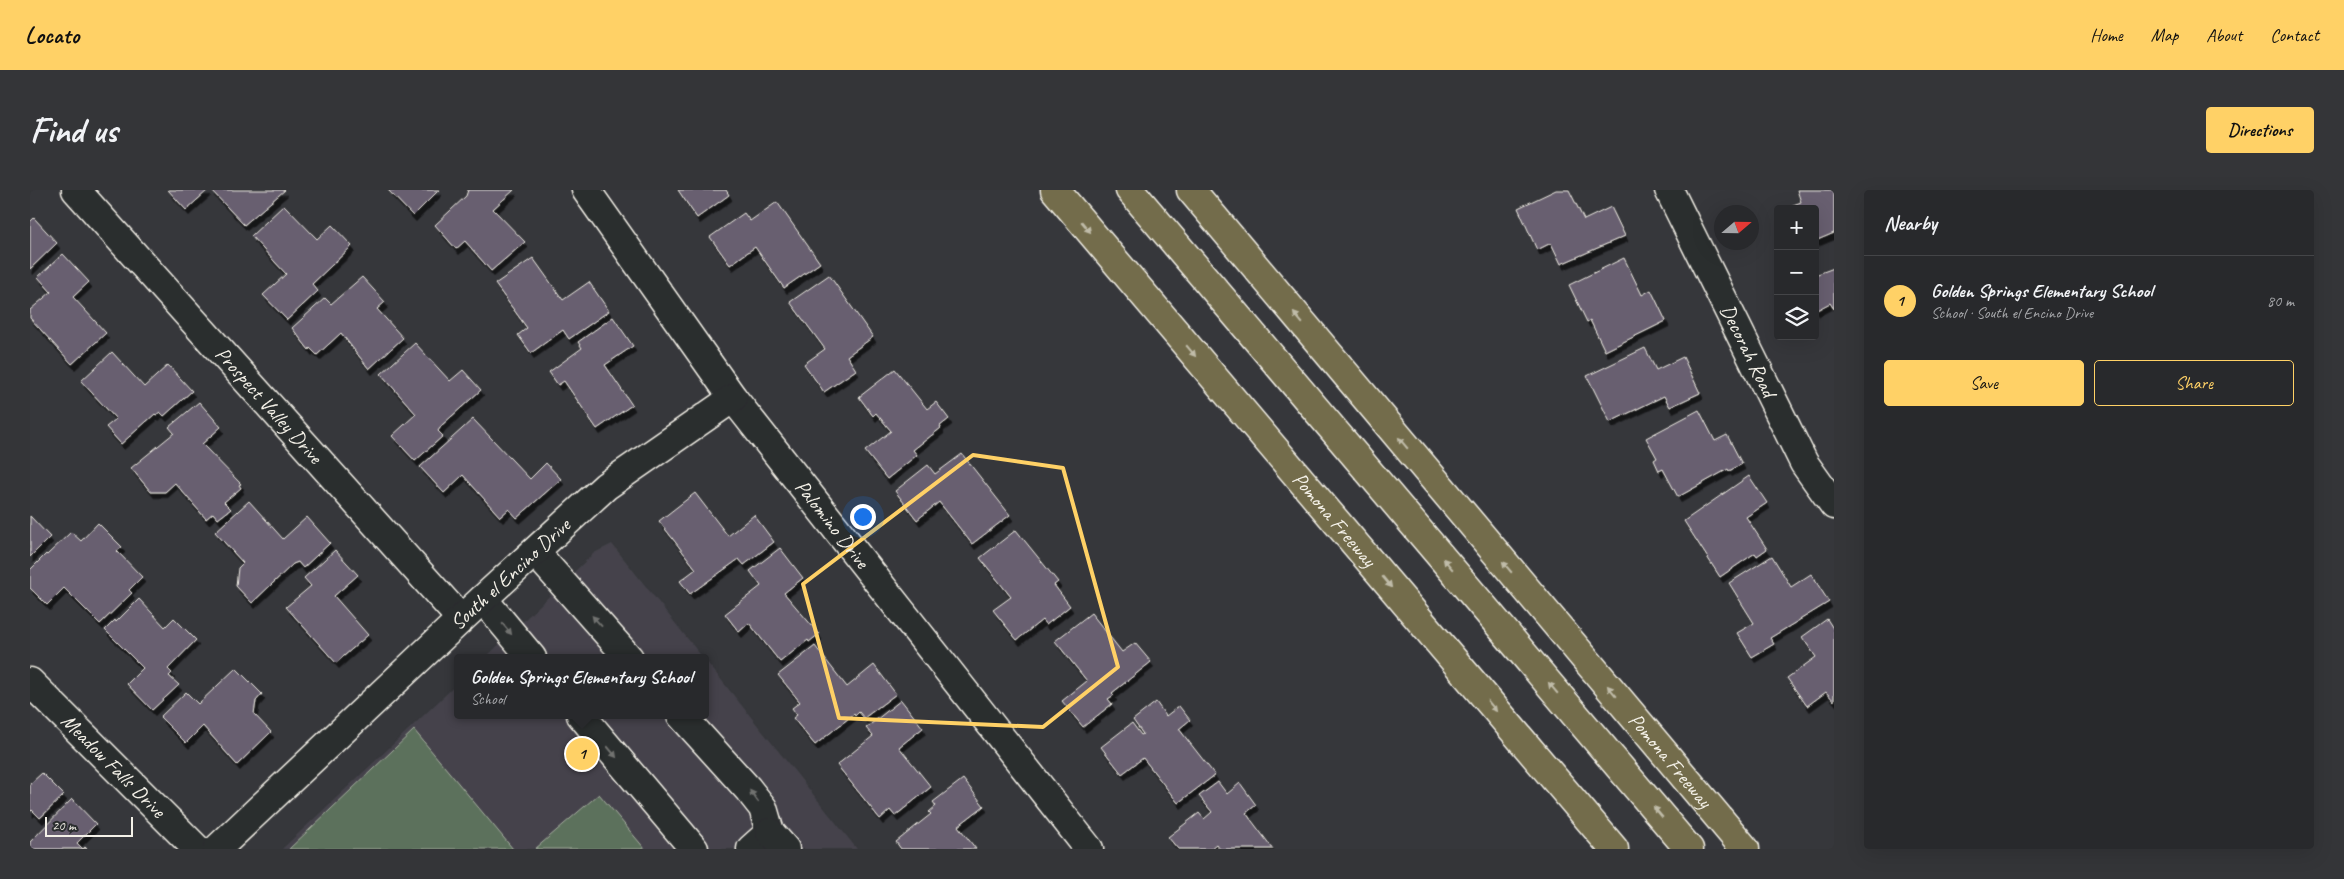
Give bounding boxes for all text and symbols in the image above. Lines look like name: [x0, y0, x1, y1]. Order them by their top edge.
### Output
text: Locato: [25, 20, 79, 50]
text: Home: [2090, 24, 2123, 46]
text: Map: [2151, 24, 2178, 46]
text: About: [2206, 24, 2242, 46]
text: Contact: [2270, 24, 2319, 46]
button: Directions: [2206, 107, 2314, 153]
text: Find us: [30, 108, 117, 153]
north arrow: [1714, 205, 1759, 250]
map controls: [1774, 205, 1819, 340]
button: +: [1774, 205, 1819, 250]
text: Nearby: [1884, 210, 1937, 236]
one-way arrow: [1081, 221, 1092, 234]
button: −: [1774, 250, 1819, 295]
text: Golden Springs Elementary School: [1931, 279, 2153, 303]
text: 1: [1896, 291, 1904, 311]
text: 80 m: [2267, 291, 2294, 311]
button: layers: [1774, 295, 1819, 340]
street label: Decorah Road: [1715, 300, 1784, 404]
text: School · South el Encino Drive: [1931, 303, 2093, 323]
one-way arrow: [1293, 312, 1304, 325]
street label: Prospect Valley Drive: [210, 341, 329, 470]
one-way arrow: [1186, 344, 1197, 357]
button: Save: [1884, 360, 2084, 406]
button: Share: [2094, 360, 2294, 406]
one-way arrow: [1397, 436, 1408, 449]
street label: Pomona Freeway: [1287, 467, 1383, 574]
street label: Palomino Drive: [789, 474, 876, 574]
your location: [850, 504, 876, 530]
street label: South el Encino Drive: [445, 511, 577, 635]
one-way arrow: [1442, 558, 1453, 571]
one-way arrow: [1502, 561, 1513, 574]
one-way arrow: [1381, 575, 1393, 587]
one-way arrow: [591, 616, 603, 628]
one-way arrow: [502, 622, 513, 635]
popup: [454, 654, 709, 719]
text: Golden Springs Elementary School: [471, 665, 692, 689]
one-way arrow: [1547, 682, 1558, 695]
one-way arrow: [1606, 686, 1618, 698]
text: School: [471, 689, 505, 709]
one-way arrow: [1487, 699, 1498, 712]
street label: Pomona Freeway: [1623, 707, 1719, 815]
street label: Meadow Falls Drive: [56, 708, 172, 824]
pin: 1: [566, 735, 598, 773]
one-way arrow: [607, 746, 618, 759]
one-way arrow: [748, 790, 759, 803]
one-way arrow: [1653, 806, 1664, 818]
scale bar: [45, 814, 132, 837]
text: 20 m: [52, 817, 76, 834]

